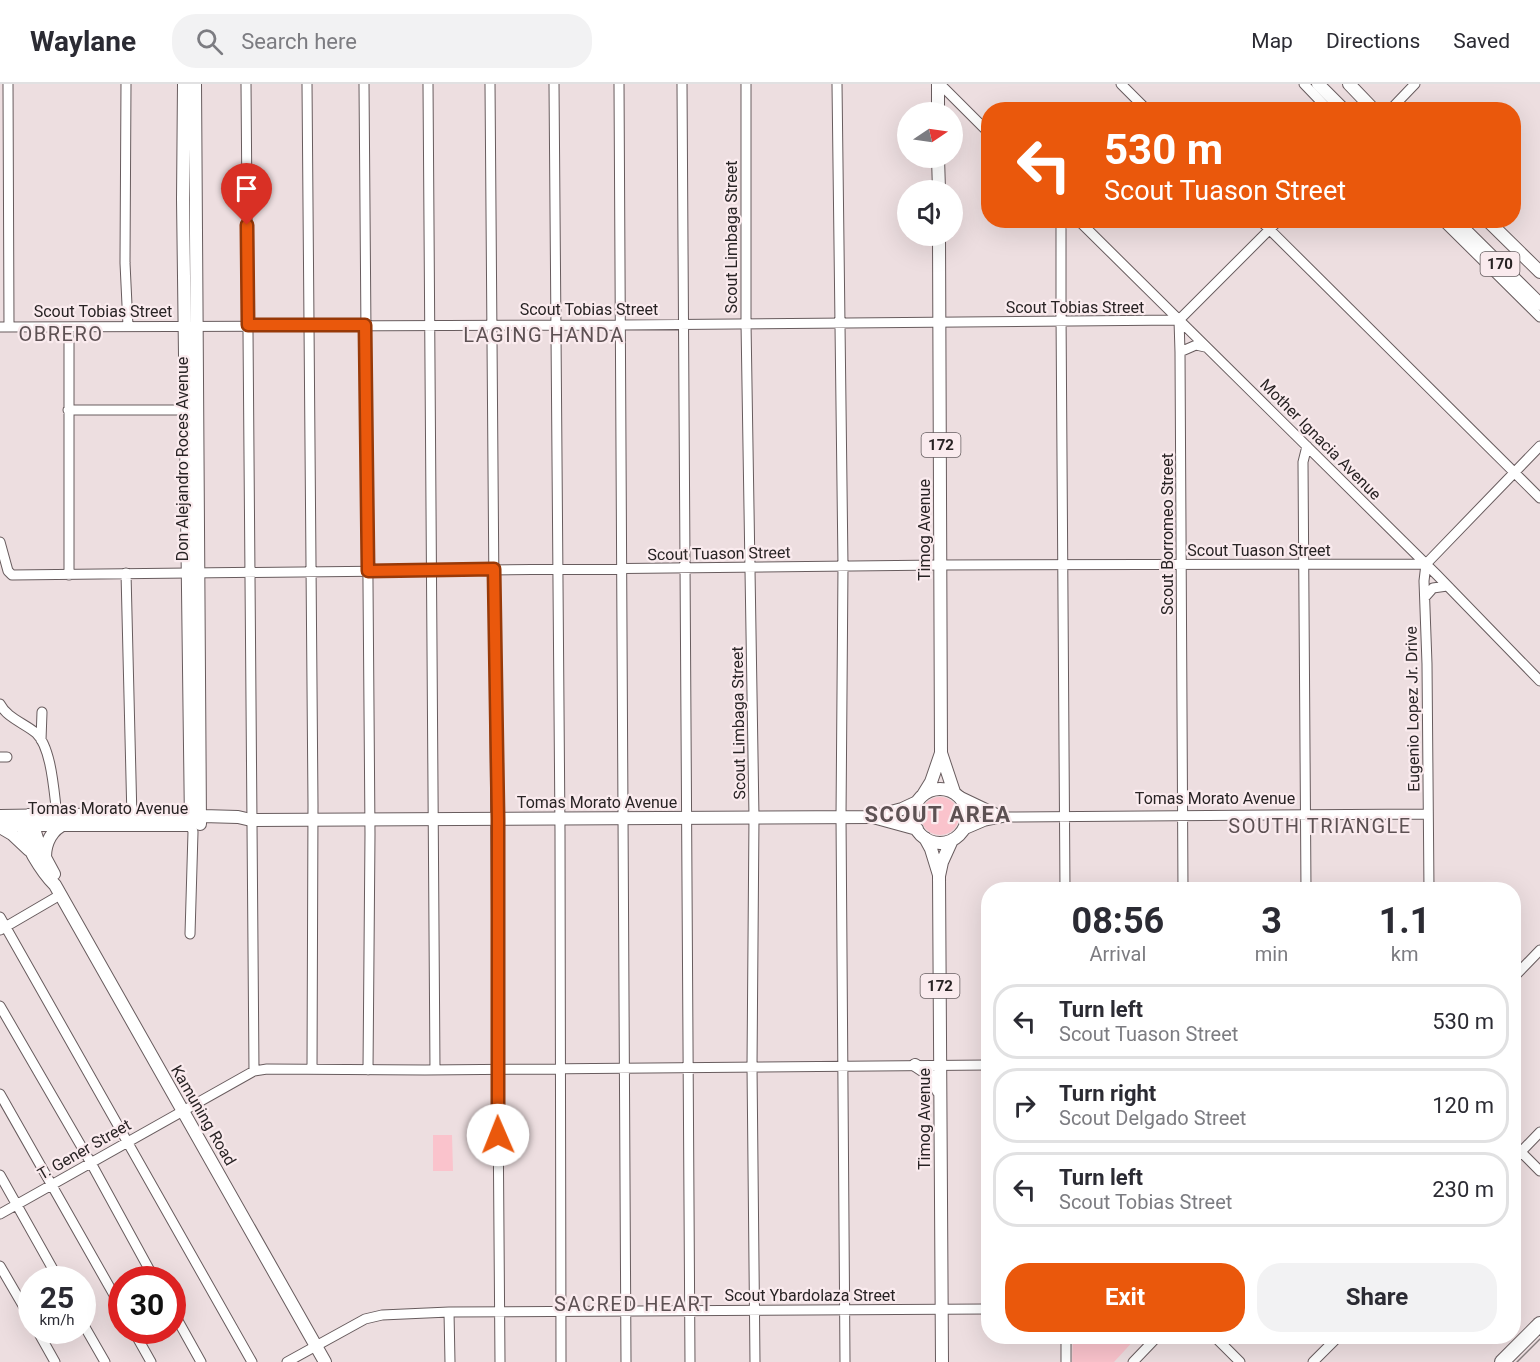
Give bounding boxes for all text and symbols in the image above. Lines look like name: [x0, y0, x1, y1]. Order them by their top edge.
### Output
search box: [172, 14, 592, 68]
text: Waylane: [30, 25, 136, 58]
icon: search: [193, 25, 226, 58]
text: Search here: [241, 29, 357, 54]
text: Map: [1251, 29, 1293, 53]
text: Directions: [1326, 29, 1420, 53]
text: Saved: [1453, 29, 1510, 53]
north arrow: [897, 102, 963, 168]
map controls: [897, 102, 963, 246]
text: 530 m: [1104, 125, 1223, 174]
icon: left: [1005, 126, 1083, 204]
street label: Scout Limbaga Street: [722, 160, 741, 314]
pin: [221, 163, 272, 225]
icon: arrive: [230, 172, 263, 205]
text: Scout Tuason Street: [1104, 175, 1346, 207]
button: sound: [897, 180, 963, 246]
road number: 170: [1480, 252, 1520, 276]
street label: Scout Tobias Street: [1006, 298, 1144, 317]
street label: Scout Tobias Street: [520, 300, 658, 319]
street label: Scout Tobias Street: [34, 302, 172, 321]
district label: OBRERO: [19, 322, 104, 346]
district label: LAGING HANDA: [463, 323, 625, 347]
street label: Don Alejandro Roces Avenue: [173, 357, 192, 561]
street label: Mother Ignacia Avenue: [1256, 375, 1385, 504]
road number: 172: [922, 433, 960, 457]
street label: Scout Borromeo Street: [1158, 453, 1177, 615]
street label: Timog Avenue: [915, 479, 934, 581]
street label: Scout Tuason Street: [1187, 541, 1331, 560]
street label: Scout Tuason Street: [647, 543, 791, 564]
street label: Eugenio Lopez Jr. Drive: [1402, 626, 1423, 792]
street label: Scout Limbaga Street: [728, 646, 749, 800]
street label: Tomas Morato Avenue: [1135, 789, 1295, 808]
street label: Tomas Morato Avenue: [517, 793, 677, 812]
street label: Tomas Morato Avenue: [28, 799, 188, 818]
district label: SCOUT AREA: [864, 802, 1012, 827]
district label: SOUTH TRIANGLE: [1228, 814, 1412, 838]
text: 08:56: [1072, 900, 1164, 942]
text: 3: [1261, 900, 1282, 942]
text: 1.1: [1379, 900, 1430, 942]
text: Arrival: [1090, 942, 1146, 966]
text: min: [1255, 942, 1288, 966]
text: km: [1391, 942, 1418, 966]
road number: 172: [920, 974, 960, 998]
text: Turn left: [1059, 997, 1143, 1022]
icon: left: [1008, 1005, 1041, 1038]
text: 530 m: [1432, 1009, 1494, 1034]
text: Scout Tuason Street: [1059, 1022, 1238, 1046]
street label: Kamuning Road: [167, 1062, 240, 1169]
street label: Timog Avenue: [915, 1068, 934, 1170]
text: Turn right: [1059, 1081, 1156, 1106]
icon: right: [1008, 1089, 1041, 1122]
text: 120 m: [1432, 1093, 1494, 1118]
position arrow: [466, 1103, 530, 1167]
text: Scout Delgado Street: [1059, 1106, 1246, 1130]
street label: T. Gener Street: [34, 1115, 134, 1184]
text: Turn left: [1059, 1165, 1143, 1190]
icon: left: [1008, 1173, 1041, 1206]
text: 230 m: [1432, 1177, 1494, 1202]
text: Scout Tobias Street: [1059, 1190, 1232, 1214]
button: Exit: [1005, 1263, 1245, 1332]
button: Share: [1257, 1263, 1497, 1332]
speed limit sign: 30: [108, 1266, 186, 1344]
text: 25: [40, 1280, 74, 1315]
street label: Scout Ybardolaza Street: [724, 1286, 896, 1305]
district label: SACRED HEART: [554, 1292, 714, 1316]
text: km/h: [39, 1311, 75, 1329]

